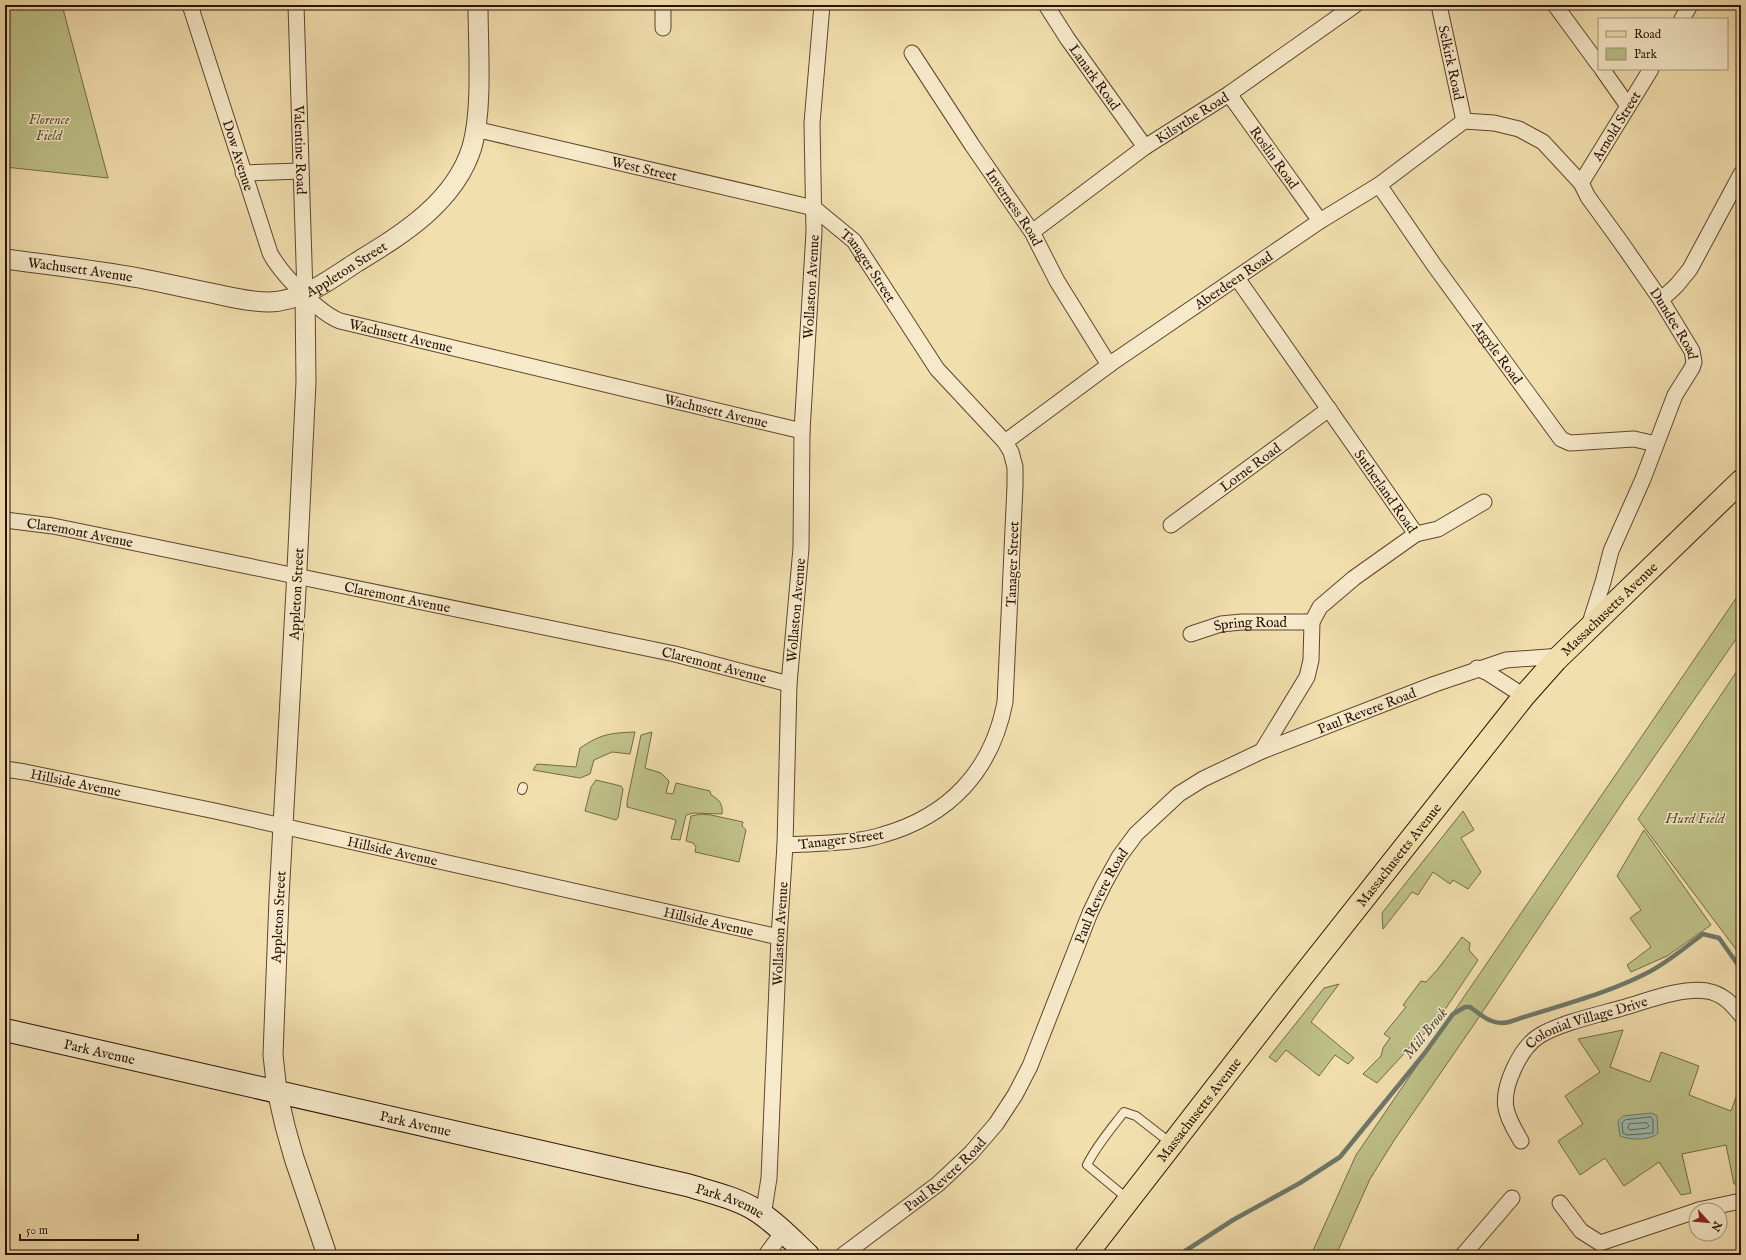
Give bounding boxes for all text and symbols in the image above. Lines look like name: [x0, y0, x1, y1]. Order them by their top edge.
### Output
legend: [1598, 18, 1728, 70]
street label: Selkirk Road: [1434, 24, 1467, 102]
text: Road: [1634, 27, 1662, 42]
street label: Lanark Road: [1064, 41, 1124, 114]
text: Park: [1634, 47, 1657, 62]
street label: Kilsythe Road: [1153, 88, 1233, 148]
street label: Arnold Street: [1588, 88, 1645, 166]
street label: Valentine Road: [289, 104, 310, 195]
park label: Florence Field: [28, 111, 70, 145]
street label: Dow Avenue: [218, 118, 258, 194]
street label: Roslin Road: [1245, 123, 1302, 193]
street label: West Street: [610, 153, 679, 186]
street label: Inverness Road: [981, 165, 1046, 250]
street label: Tanager Street: [836, 225, 899, 306]
street label: Wollaston Avenue: [800, 234, 824, 339]
street label: Appleton Street: [302, 238, 391, 302]
street label: Aberdeen Road: [1190, 247, 1277, 315]
street label: Wachusett Avenue: [27, 254, 135, 287]
street label: Dundee Road: [1645, 284, 1701, 361]
street label: Wachusett Avenue: [347, 315, 455, 358]
street label: Argyle Road: [1467, 317, 1526, 389]
street label: Wachusett Avenue: [662, 390, 770, 433]
street label: Lorne Road: [1216, 439, 1285, 496]
street label: Sutherland Road: [1350, 446, 1421, 537]
street label: Claremont Avenue: [26, 515, 135, 552]
street label: Tanager Street: [1003, 521, 1023, 607]
street label: Appleton Street: [286, 547, 308, 642]
street label: Wollaston Avenue: [783, 557, 810, 663]
street label: Massachusetts Avenue: [1558, 558, 1662, 660]
street label: Claremont Avenue: [343, 578, 452, 618]
street label: Spring Road: [1211, 614, 1288, 636]
street label: Claremont Avenue: [660, 643, 769, 688]
street label: Paul Revere Road: [1315, 684, 1419, 739]
street label: Hillside Avenue: [29, 765, 123, 802]
street label: Massachusetts Avenue: [1353, 799, 1446, 911]
park label: Hurd Field: [1665, 810, 1726, 828]
street label: Tanager Street: [797, 826, 885, 854]
street label: Hillside Avenue: [345, 833, 440, 871]
street label: Paul Revere Road: [1071, 844, 1133, 946]
street label: Appleton Street: [268, 870, 290, 965]
street label: Wollaston Avenue: [769, 881, 793, 986]
street label: Hillside Avenue: [662, 903, 756, 941]
street label: Colonial Village Drive: [1522, 993, 1650, 1053]
water label: Mill Brook: [1399, 1004, 1452, 1063]
street label: Park Avenue: [62, 1036, 137, 1069]
street label: Massachusetts Avenue: [1153, 1054, 1246, 1166]
street label: Park Avenue: [378, 1107, 453, 1141]
street label: Paul Revere Road: [901, 1134, 991, 1216]
street label: Park Avenue: [693, 1180, 768, 1223]
north arrow: [1688, 1202, 1728, 1242]
scale bar: [20, 1216, 138, 1242]
text: N: [1707, 1218, 1725, 1234]
text: 50 m: [26, 1223, 48, 1238]

